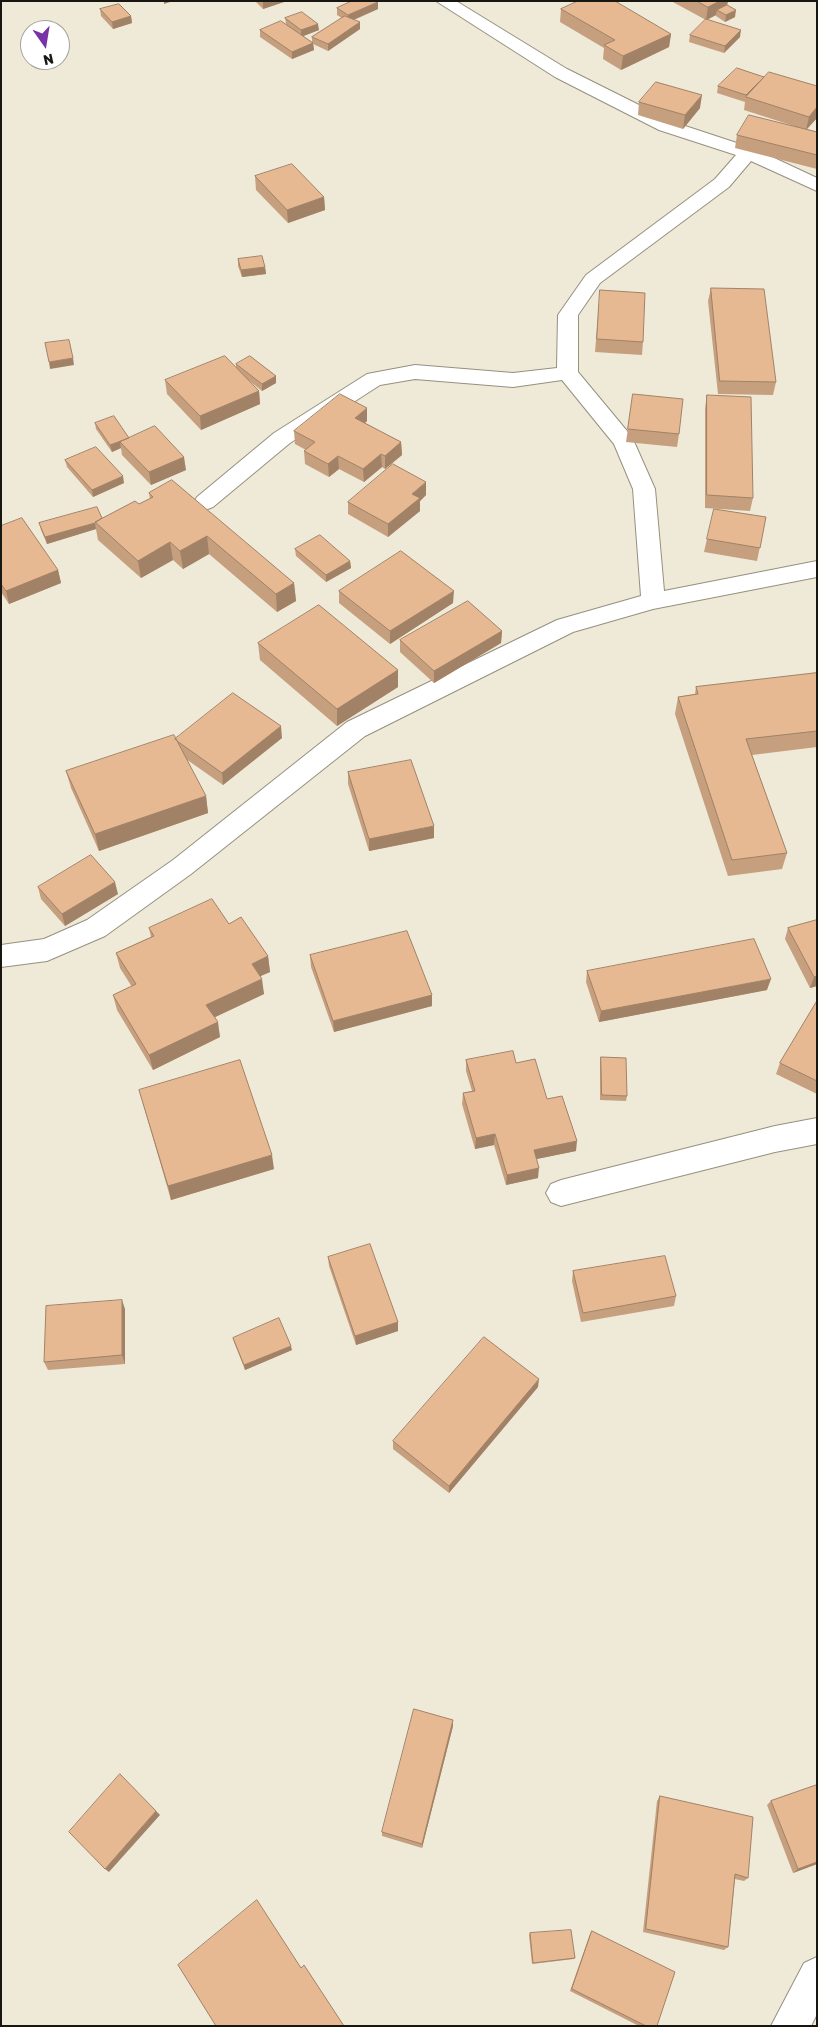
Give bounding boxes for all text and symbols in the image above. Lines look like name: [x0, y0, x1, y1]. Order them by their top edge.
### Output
north arrow: [20, 20, 70, 70]
text: N: [41, 50, 55, 69]

